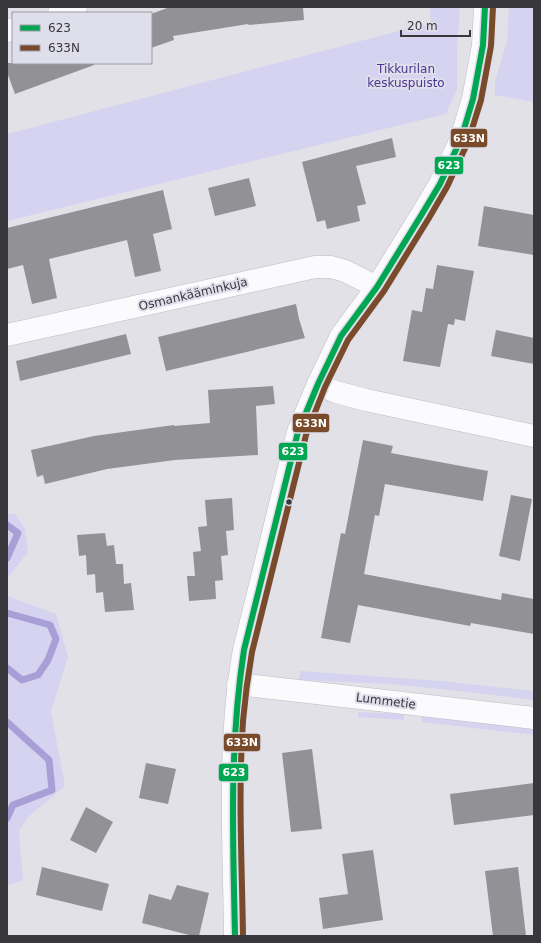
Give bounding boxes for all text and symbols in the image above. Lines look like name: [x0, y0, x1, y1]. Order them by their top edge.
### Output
legend: [12, 12, 152, 64]
scale bar: [401, 12, 470, 38]
text: 20 m: [407, 19, 438, 33]
text: 623: [48, 21, 71, 35]
text: 633N: [48, 41, 80, 55]
park label: Tikkurilan keskuspuisto: [367, 62, 445, 90]
line badge: 633N: [450, 128, 488, 148]
text: 633N: [453, 132, 485, 145]
line badge: 623: [434, 156, 464, 175]
text: 623: [438, 159, 460, 172]
street label: Osmankääminkuja: [137, 275, 249, 313]
line badge: 633N: [292, 413, 330, 433]
text: 633N: [295, 417, 327, 430]
line badge: 623: [278, 442, 308, 461]
text: 623: [282, 445, 304, 458]
unlabelled marker: [284, 497, 294, 507]
street label: Lummetie: [355, 690, 417, 712]
line badge: 633N: [223, 733, 261, 752]
text: 633N: [226, 736, 258, 749]
line badge: 623: [218, 763, 249, 782]
text: 623: [223, 766, 245, 779]

